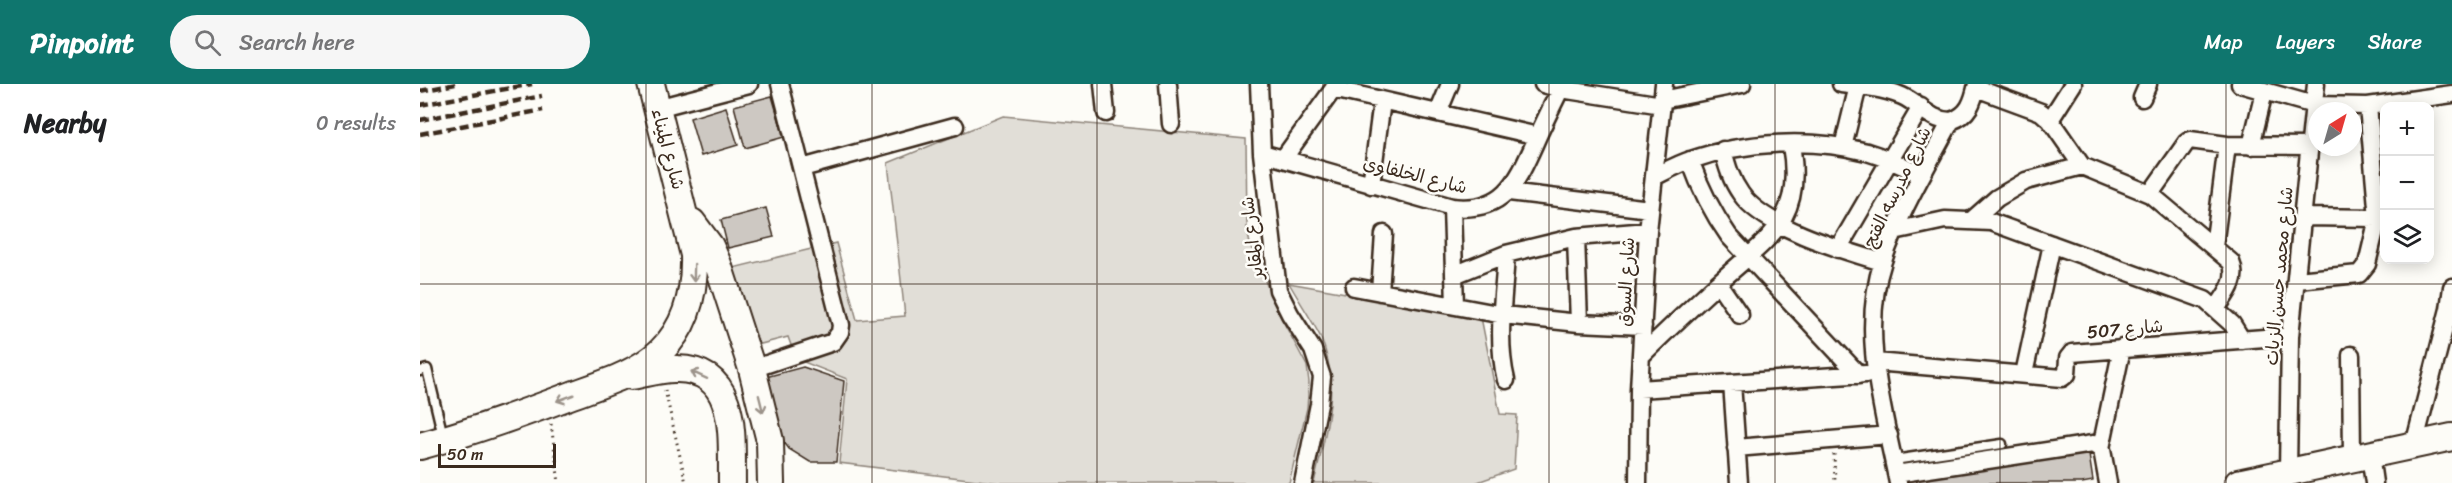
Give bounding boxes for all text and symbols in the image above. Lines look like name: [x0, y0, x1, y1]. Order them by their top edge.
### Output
search box: [170, 15, 590, 69]
text: Pinpoint: [30, 18, 134, 67]
text: Search here: [239, 23, 355, 62]
text: Map: [2204, 23, 2243, 61]
text: Layers: [2276, 23, 2335, 61]
text: Share: [2368, 23, 2422, 61]
icon: search: [191, 26, 224, 59]
text: Nearby: [24, 100, 106, 146]
north arrow: [2308, 102, 2362, 156]
map controls: [2380, 102, 2434, 264]
button: +: [2380, 102, 2434, 156]
street label: شارع الميناء: [642, 105, 694, 193]
text: 0 results: [316, 106, 396, 141]
street label: شارع مدرسه الفتح: [1854, 121, 1940, 253]
street label: شارع الخلفاوى: [1359, 147, 1471, 203]
button: −: [2380, 156, 2434, 210]
street label: شارع محمد حسن الزيات: [2255, 185, 2303, 367]
street label: شارع المقابر: [1231, 195, 1273, 283]
button: layers: [2380, 210, 2434, 264]
street label: شارع السوق: [1608, 237, 1644, 327]
one-way arrow: [688, 262, 700, 282]
street label: شارع 507: [2086, 310, 2164, 348]
one-way arrow: [690, 369, 708, 381]
one-way arrow: [556, 393, 575, 404]
one-way arrow: [756, 394, 767, 413]
text: 50 m: [447, 440, 483, 469]
scale bar: [438, 441, 556, 468]

